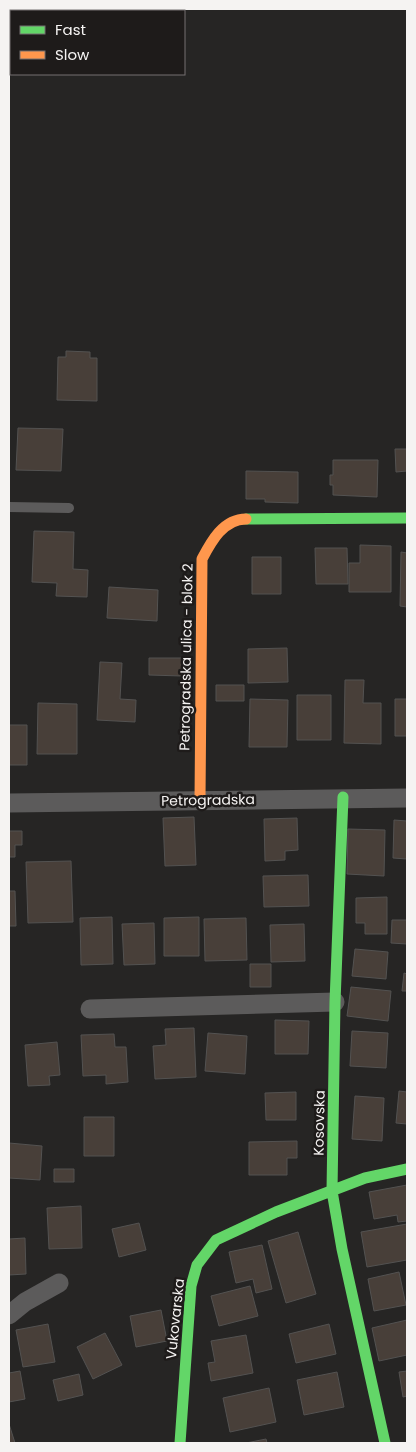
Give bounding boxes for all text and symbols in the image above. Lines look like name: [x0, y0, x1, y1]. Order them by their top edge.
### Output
legend: [10, 10, 185, 75]
text: Fast: [55, 19, 86, 40]
text: Slow: [55, 44, 90, 65]
street label: Petrogradska ulica - blok 2: [174, 563, 198, 751]
street label: Petrogradska: [161, 789, 255, 811]
street label: Kosovska: [308, 1090, 330, 1156]
street label: Vukovarska: [161, 1278, 189, 1360]

